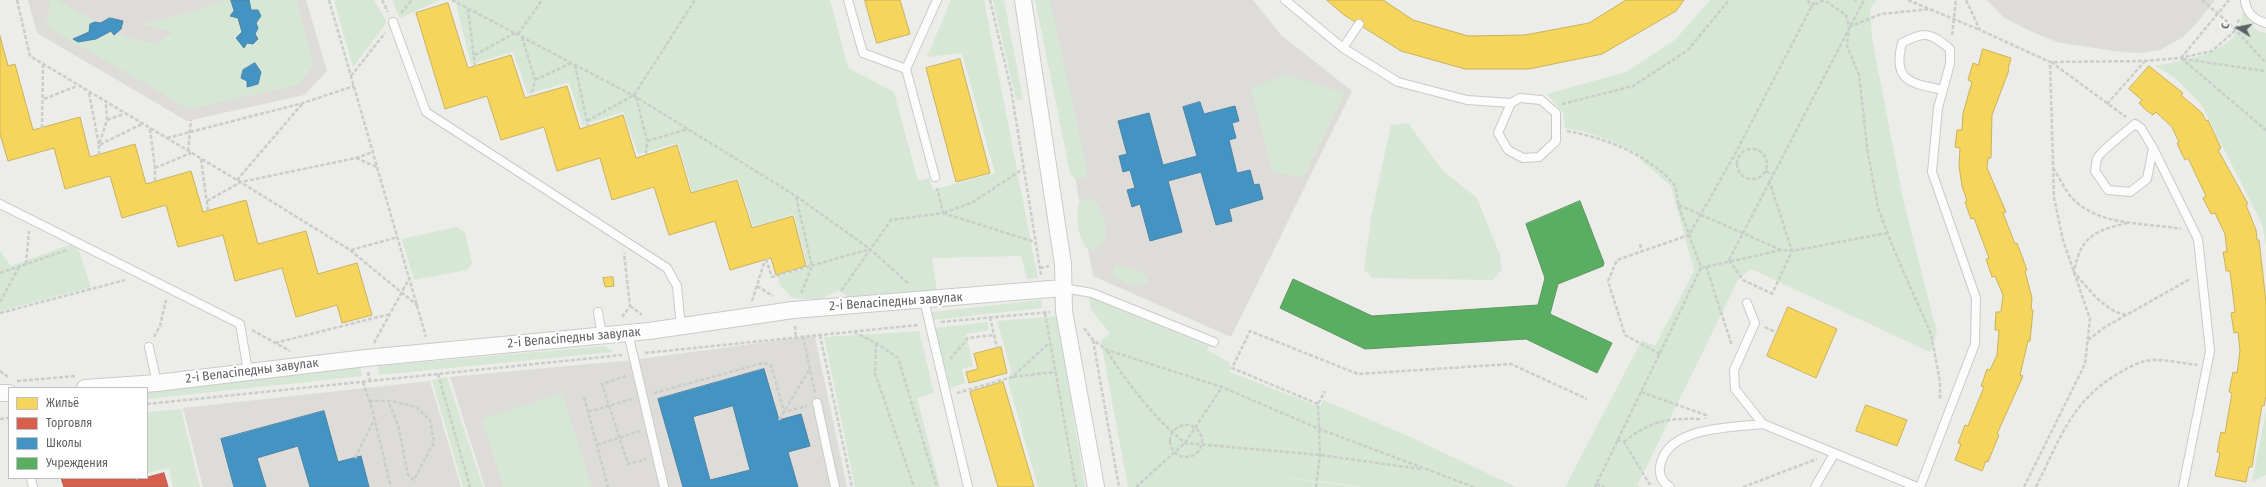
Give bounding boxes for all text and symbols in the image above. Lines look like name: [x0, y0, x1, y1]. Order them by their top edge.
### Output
north arrow: [2218, 8, 2258, 48]
text: С: [2219, 22, 2233, 30]
street label: 2-і Веласіпедны завулак: [829, 290, 963, 314]
street label: 2-і Веласіпедны завулак: [507, 324, 641, 352]
street label: 2-і Веласіпедны завулак: [185, 355, 319, 387]
legend: [8, 387, 148, 479]
text: Жильё: [46, 396, 79, 410]
text: Торговля: [46, 416, 92, 430]
text: Школы: [46, 436, 82, 450]
text: Учреждения: [46, 456, 108, 470]

